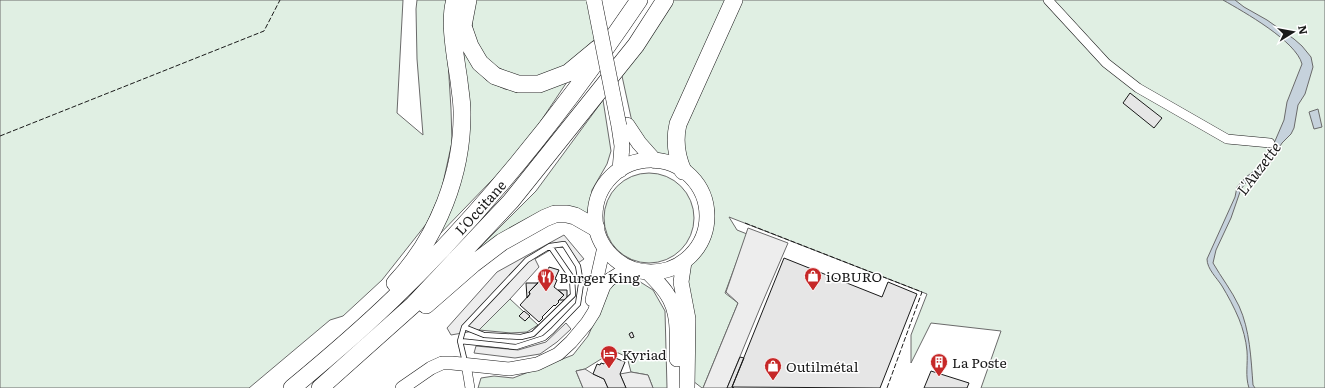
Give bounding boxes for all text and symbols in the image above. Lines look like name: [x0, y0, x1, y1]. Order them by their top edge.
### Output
north arrow: [1273, 12, 1313, 52]
text: N: [1295, 24, 1313, 36]
water label: L'Auzette: [1230, 136, 1286, 200]
street label: L'Occitane: [450, 175, 510, 239]
shop icon: iOBURO: [803, 266, 823, 291]
place label: iOBURO: [826, 266, 882, 286]
restaurant icon: Burger King: [536, 267, 556, 292]
place label: Burger King: [559, 267, 640, 287]
hotel icon: Kyriad: [599, 344, 619, 369]
place label: Kyriad: [622, 344, 667, 364]
building icon: La Poste: [929, 352, 949, 377]
place label: La Poste: [952, 352, 1007, 372]
shop icon: Outilmétal: [763, 356, 783, 381]
place label: Outilmétal: [786, 356, 859, 376]

